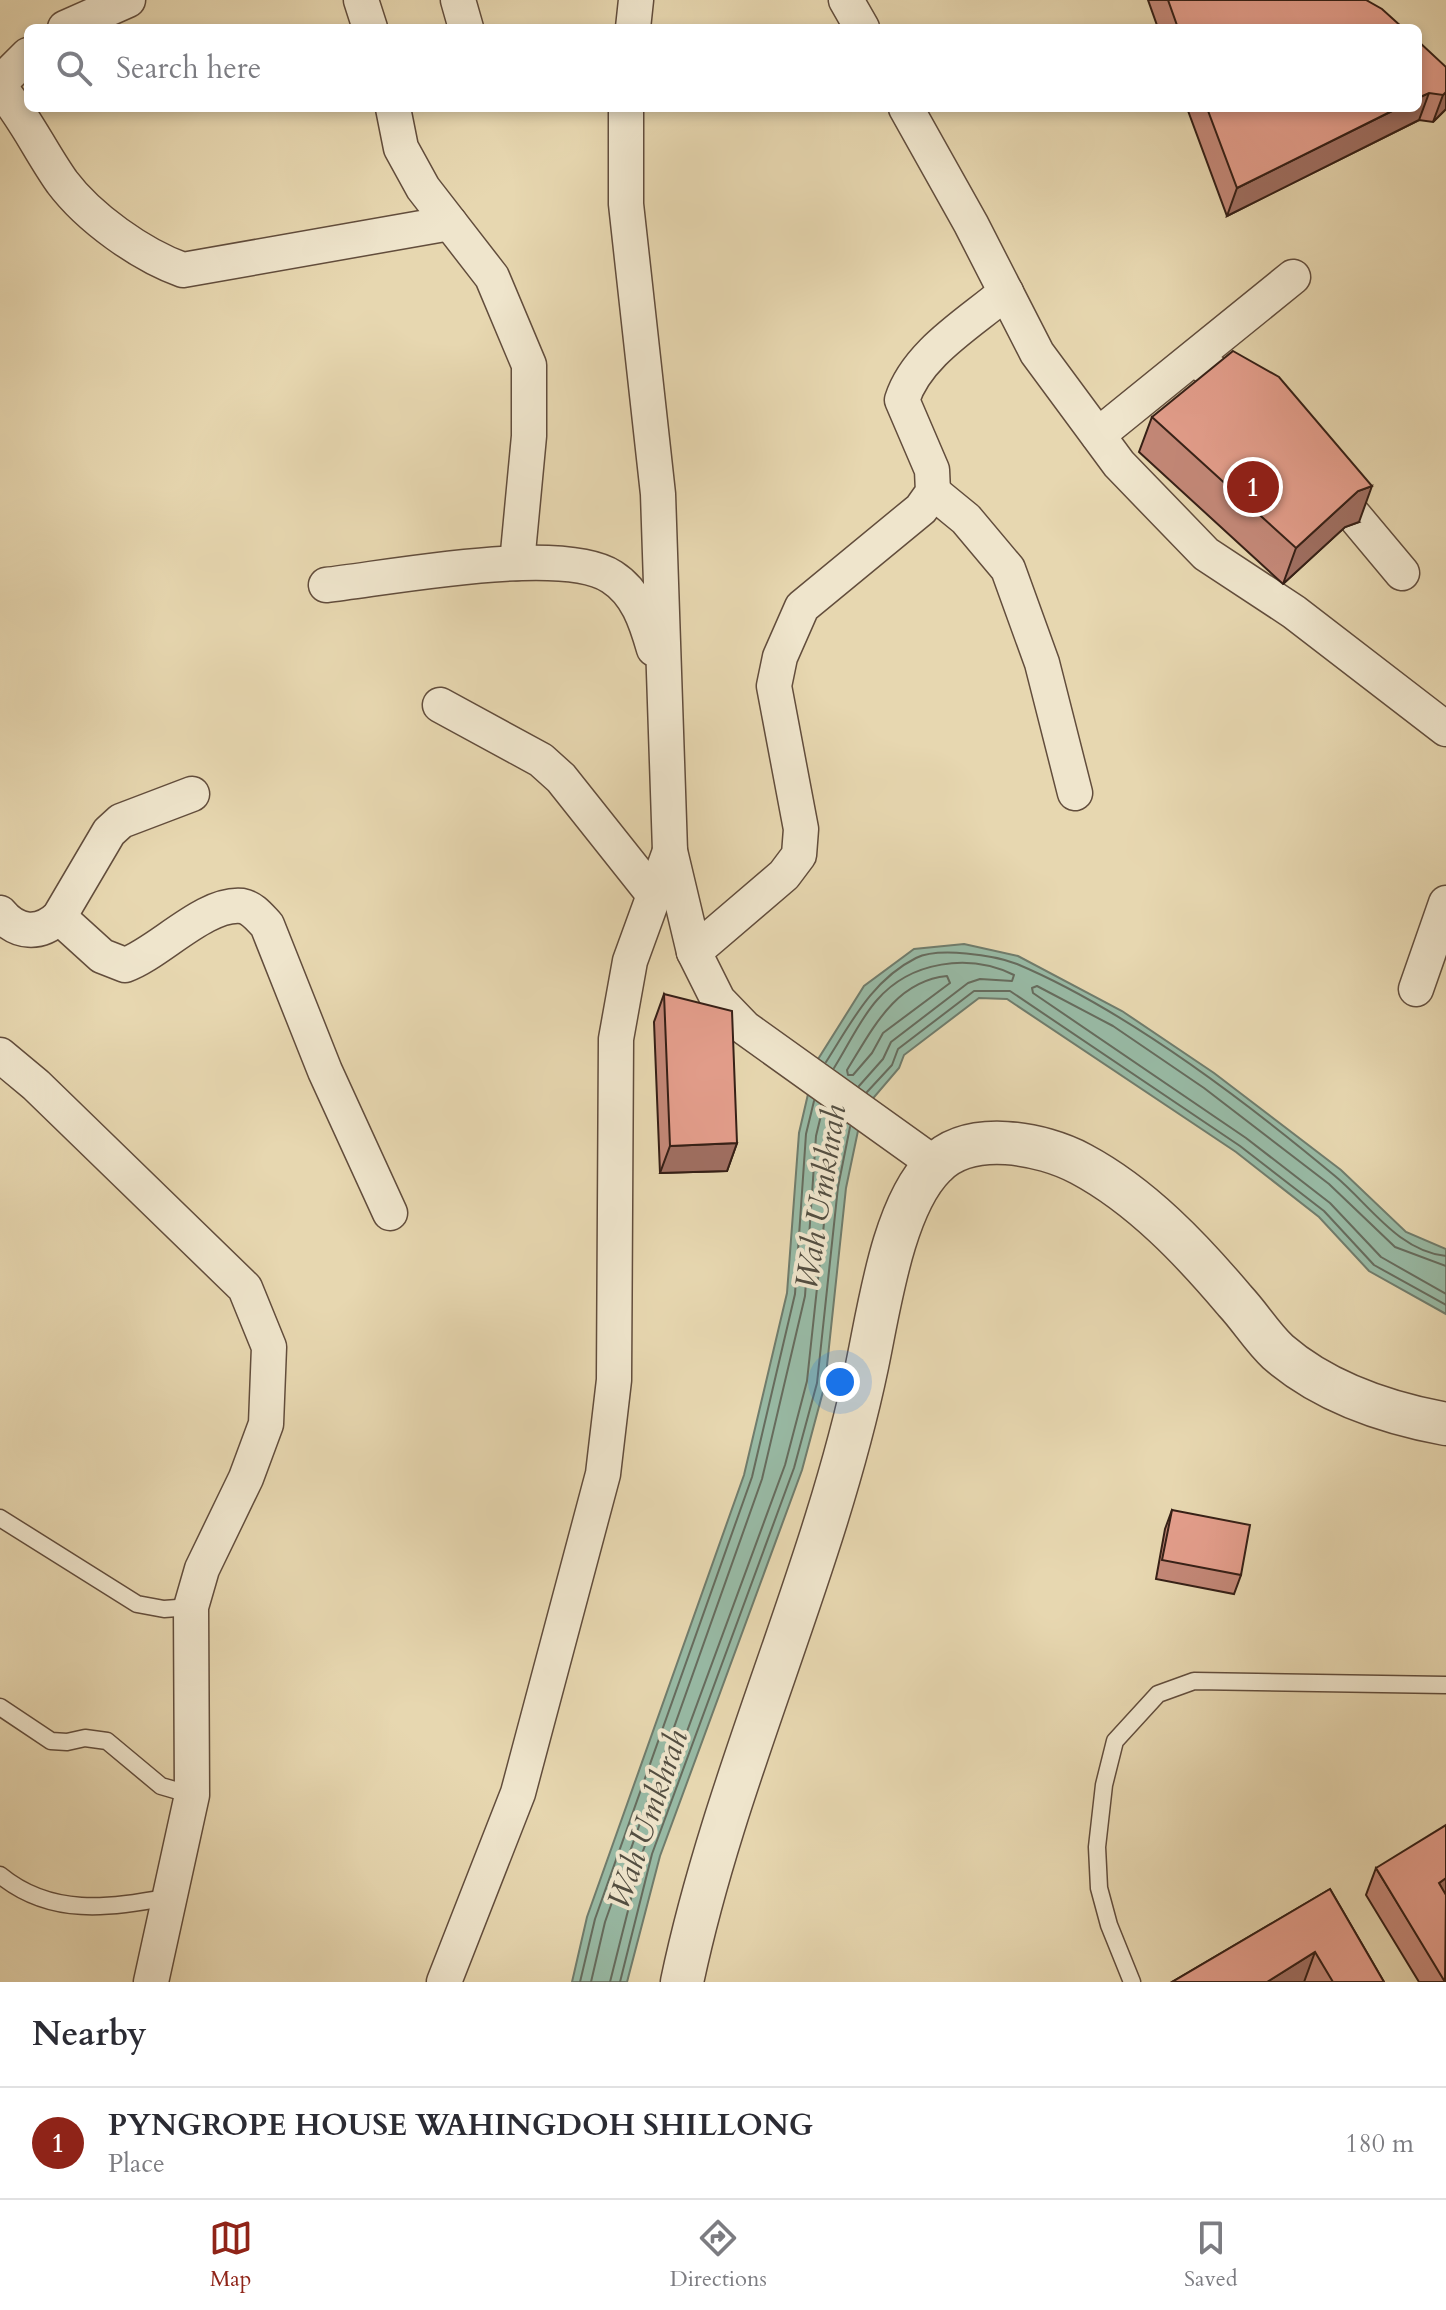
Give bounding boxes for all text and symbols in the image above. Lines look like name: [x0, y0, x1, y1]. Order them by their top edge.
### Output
search box: [24, 24, 1422, 112]
icon: search: [52, 46, 96, 90]
text: Search here: [116, 48, 261, 89]
pin: 1: [1227, 457, 1279, 517]
water label: Wah Umkhrah: [785, 1102, 857, 1293]
your location: [820, 1362, 860, 1402]
water label: Wah Umkhrah: [597, 1724, 699, 1915]
text: Nearby: [32, 2011, 147, 2057]
text: PYNGROPE HOUSE WAHINGDOH SHILLONG: [108, 2105, 813, 2146]
text: 1: [51, 2126, 65, 2161]
text: 180 m: [1345, 2126, 1414, 2161]
text: Place: [108, 2146, 165, 2181]
tab: Map: [209, 2216, 253, 2294]
tab: Directions: [670, 2216, 767, 2294]
tab: Saved: [1184, 2216, 1237, 2294]

